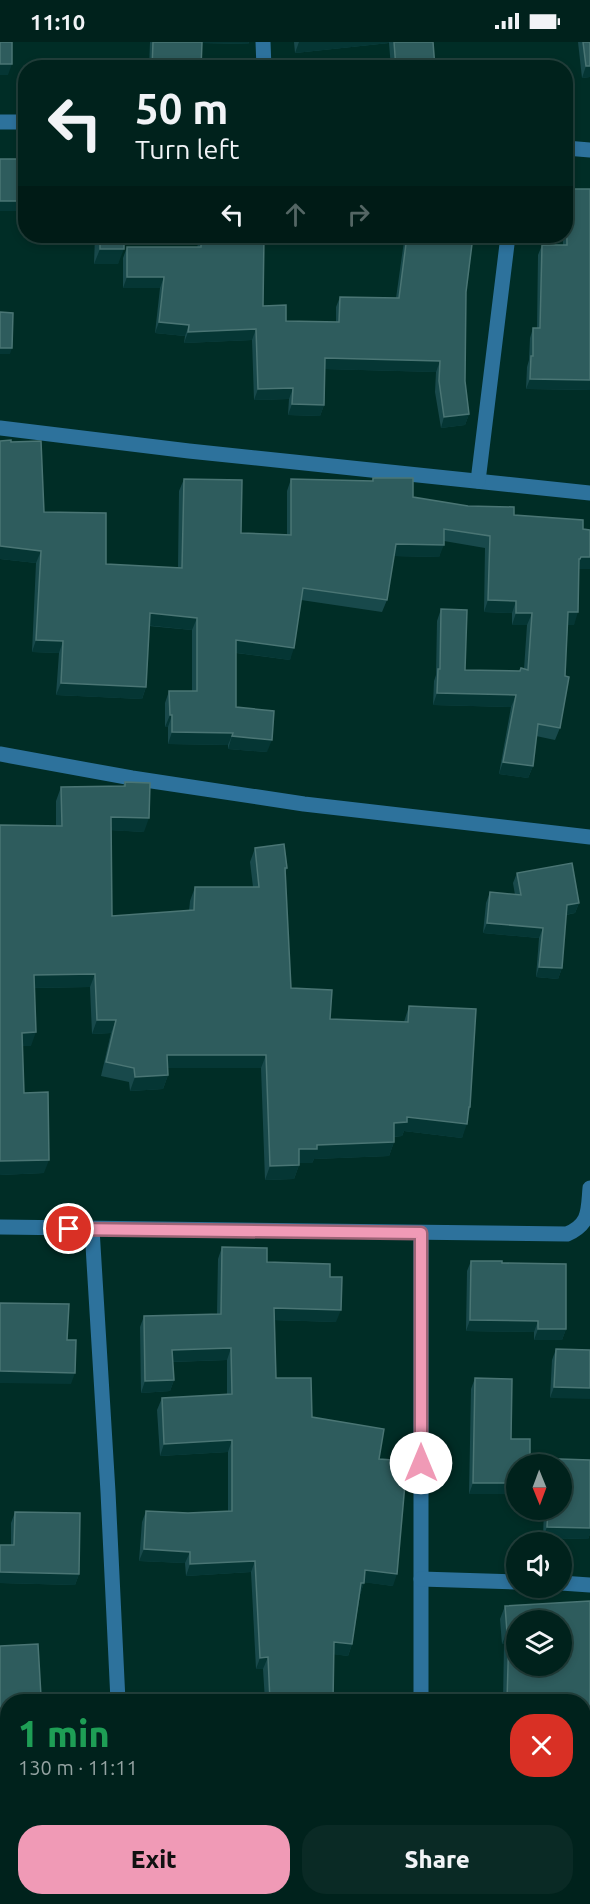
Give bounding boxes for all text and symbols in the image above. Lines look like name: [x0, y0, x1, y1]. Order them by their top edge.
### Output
text: 11:10: [30, 9, 85, 34]
icon: left: [36, 84, 114, 162]
text: 50 m: [135, 85, 229, 132]
text: Turn left: [135, 134, 239, 164]
icon: left: [216, 198, 249, 231]
icon: ahead: [279, 198, 312, 231]
icon: right: [342, 198, 375, 231]
pin: [43, 1203, 94, 1254]
icon: arrive: [52, 1212, 85, 1245]
position arrow: [389, 1431, 453, 1495]
north arrow: [506, 1454, 572, 1520]
map controls: [506, 1454, 572, 1676]
button: sound: [506, 1532, 572, 1598]
button: layers: [506, 1610, 572, 1676]
text: 1 min: [18, 1713, 110, 1754]
button: close: [510, 1714, 573, 1777]
text: 130 m · 11:11: [18, 1756, 138, 1779]
button: Exit: [18, 1825, 290, 1894]
button: Share: [302, 1825, 573, 1894]

